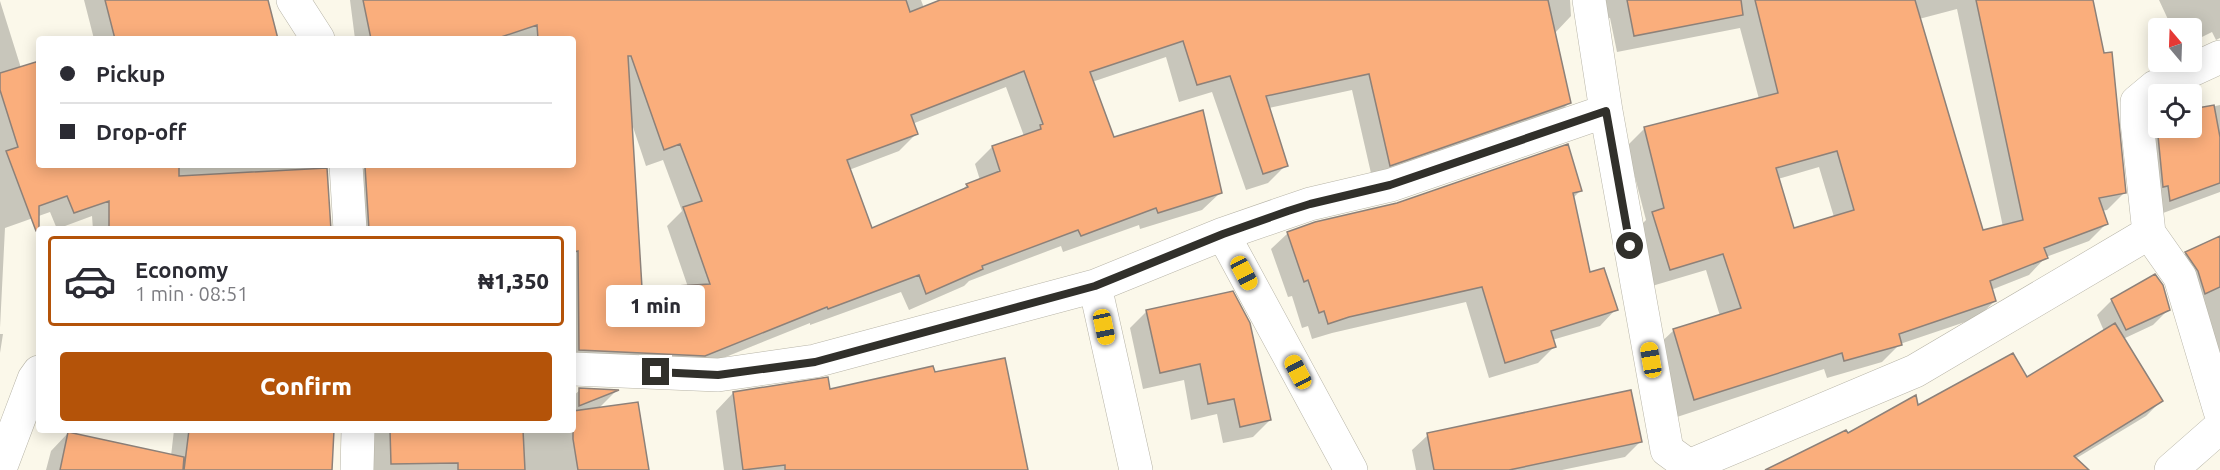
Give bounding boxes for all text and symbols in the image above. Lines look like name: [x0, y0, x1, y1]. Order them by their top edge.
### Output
north arrow: [2148, 18, 2202, 72]
map controls: [2148, 18, 2202, 138]
text: Pickup: [96, 61, 165, 86]
button: locate: [2148, 84, 2202, 138]
text: Drop-off: [96, 119, 186, 144]
route start: [1616, 232, 1643, 259]
car: [1228, 253, 1260, 293]
icon: car: [63, 254, 117, 308]
text: Economy: [135, 257, 228, 282]
text: ₦1,350: [478, 268, 549, 293]
text: 1 min · 08:51: [135, 282, 249, 305]
callout: 1 min: [606, 285, 706, 327]
text: 1 min: [630, 294, 681, 317]
car: [1091, 308, 1117, 346]
car: [1639, 341, 1663, 379]
button: Confirm: [60, 352, 552, 421]
car: [1282, 352, 1314, 392]
route end: [642, 358, 669, 385]

